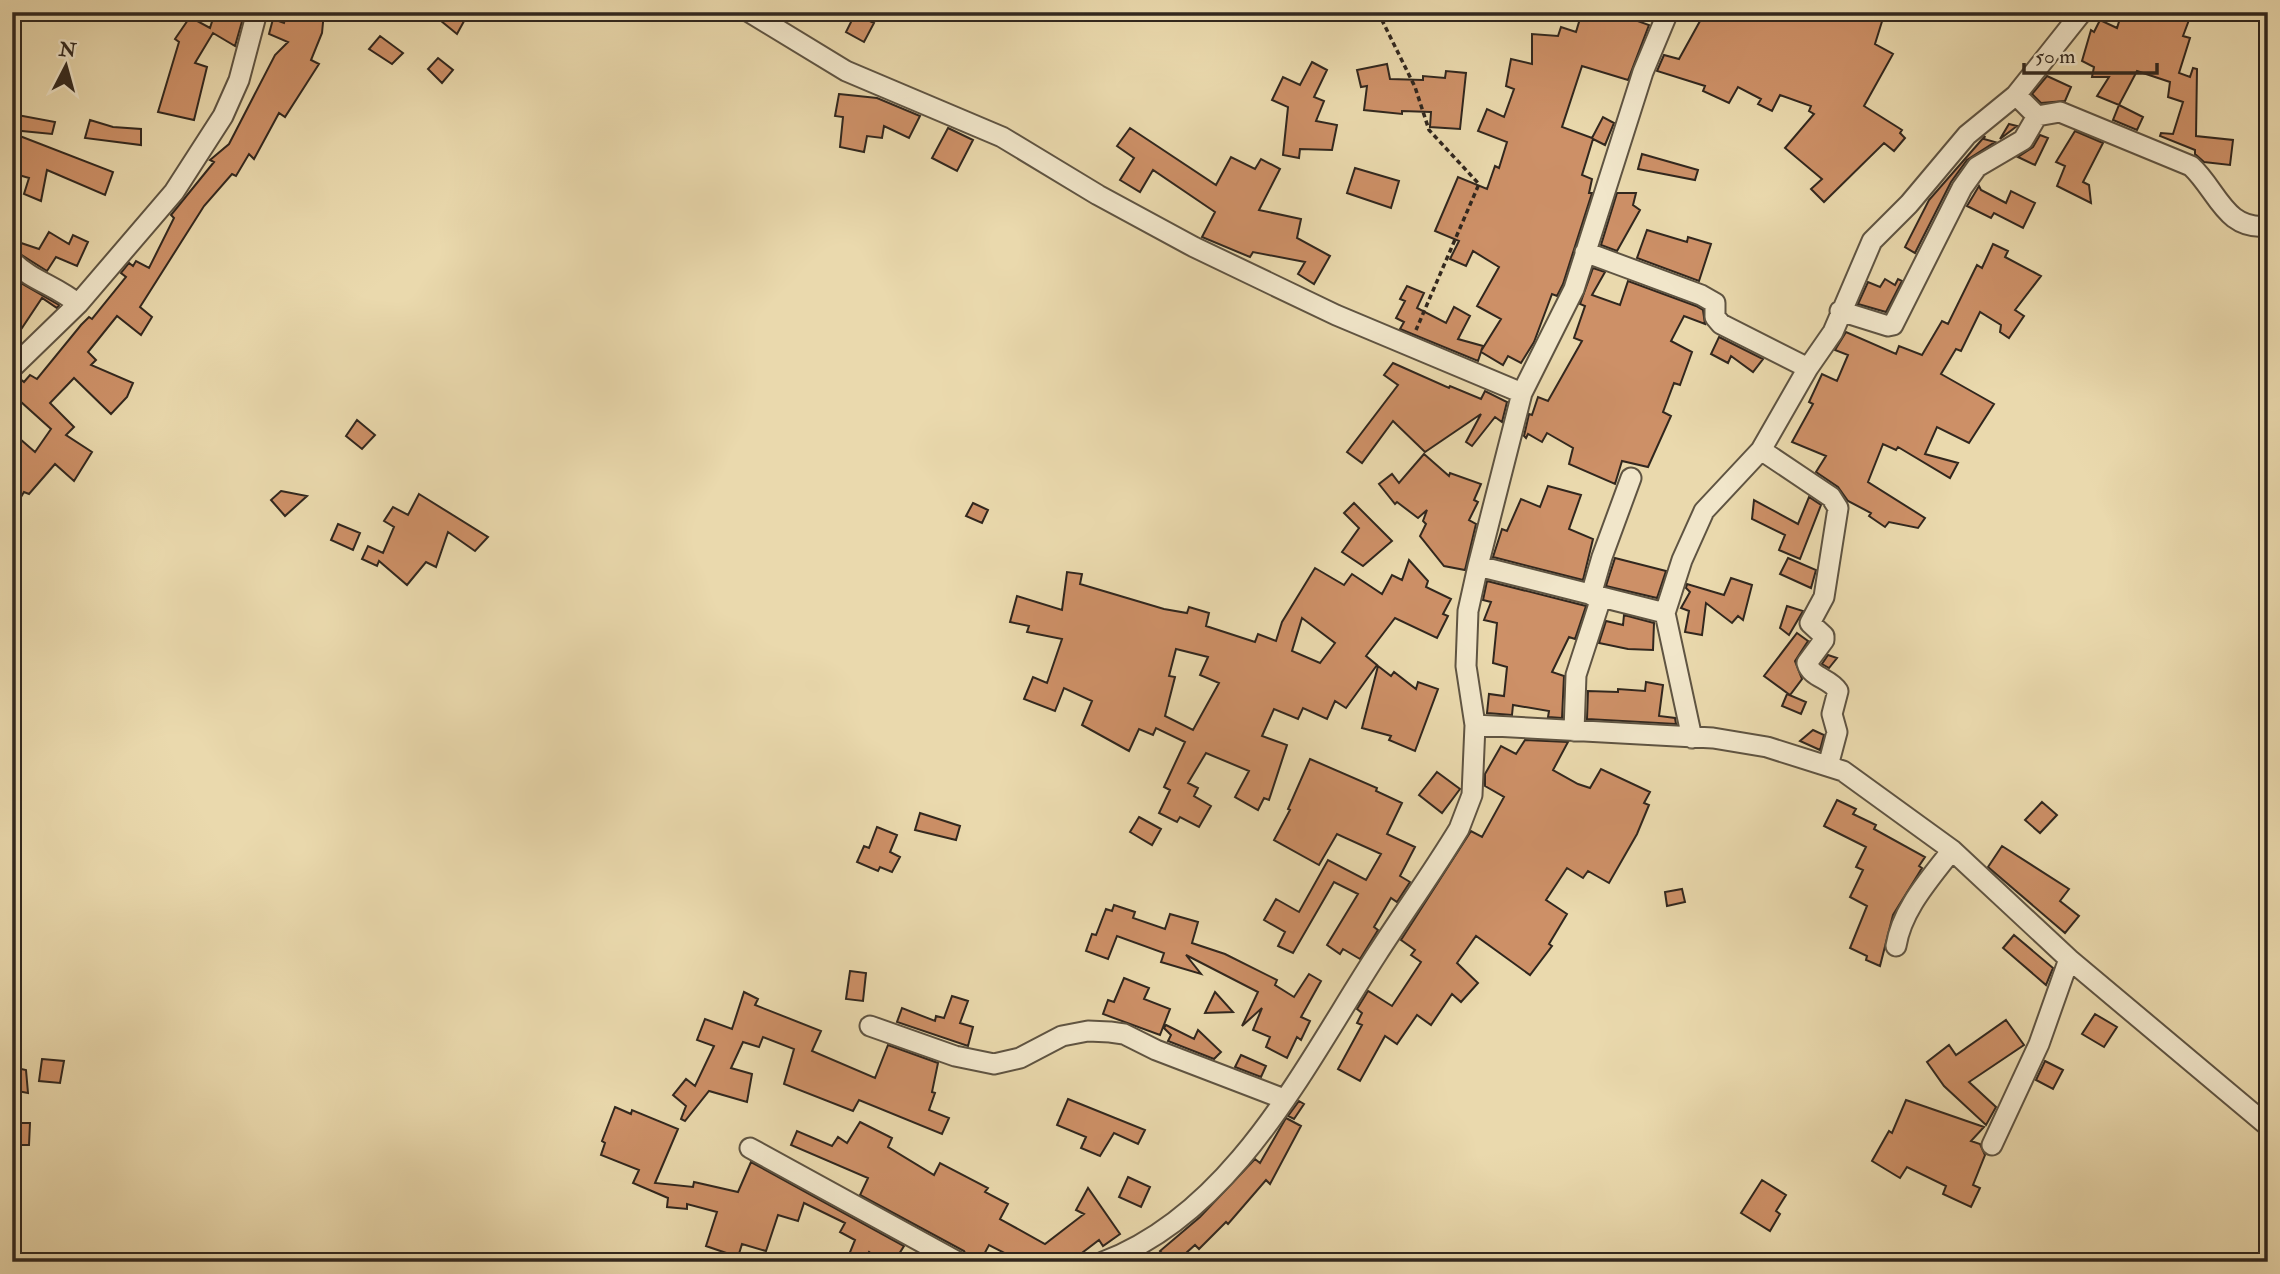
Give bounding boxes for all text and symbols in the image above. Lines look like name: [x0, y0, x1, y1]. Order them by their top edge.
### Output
north arrow: [32, 32, 102, 102]
scale bar: [2024, 32, 2158, 76]
text: N: [57, 37, 78, 63]
text: 50 m: [2035, 43, 2076, 70]

